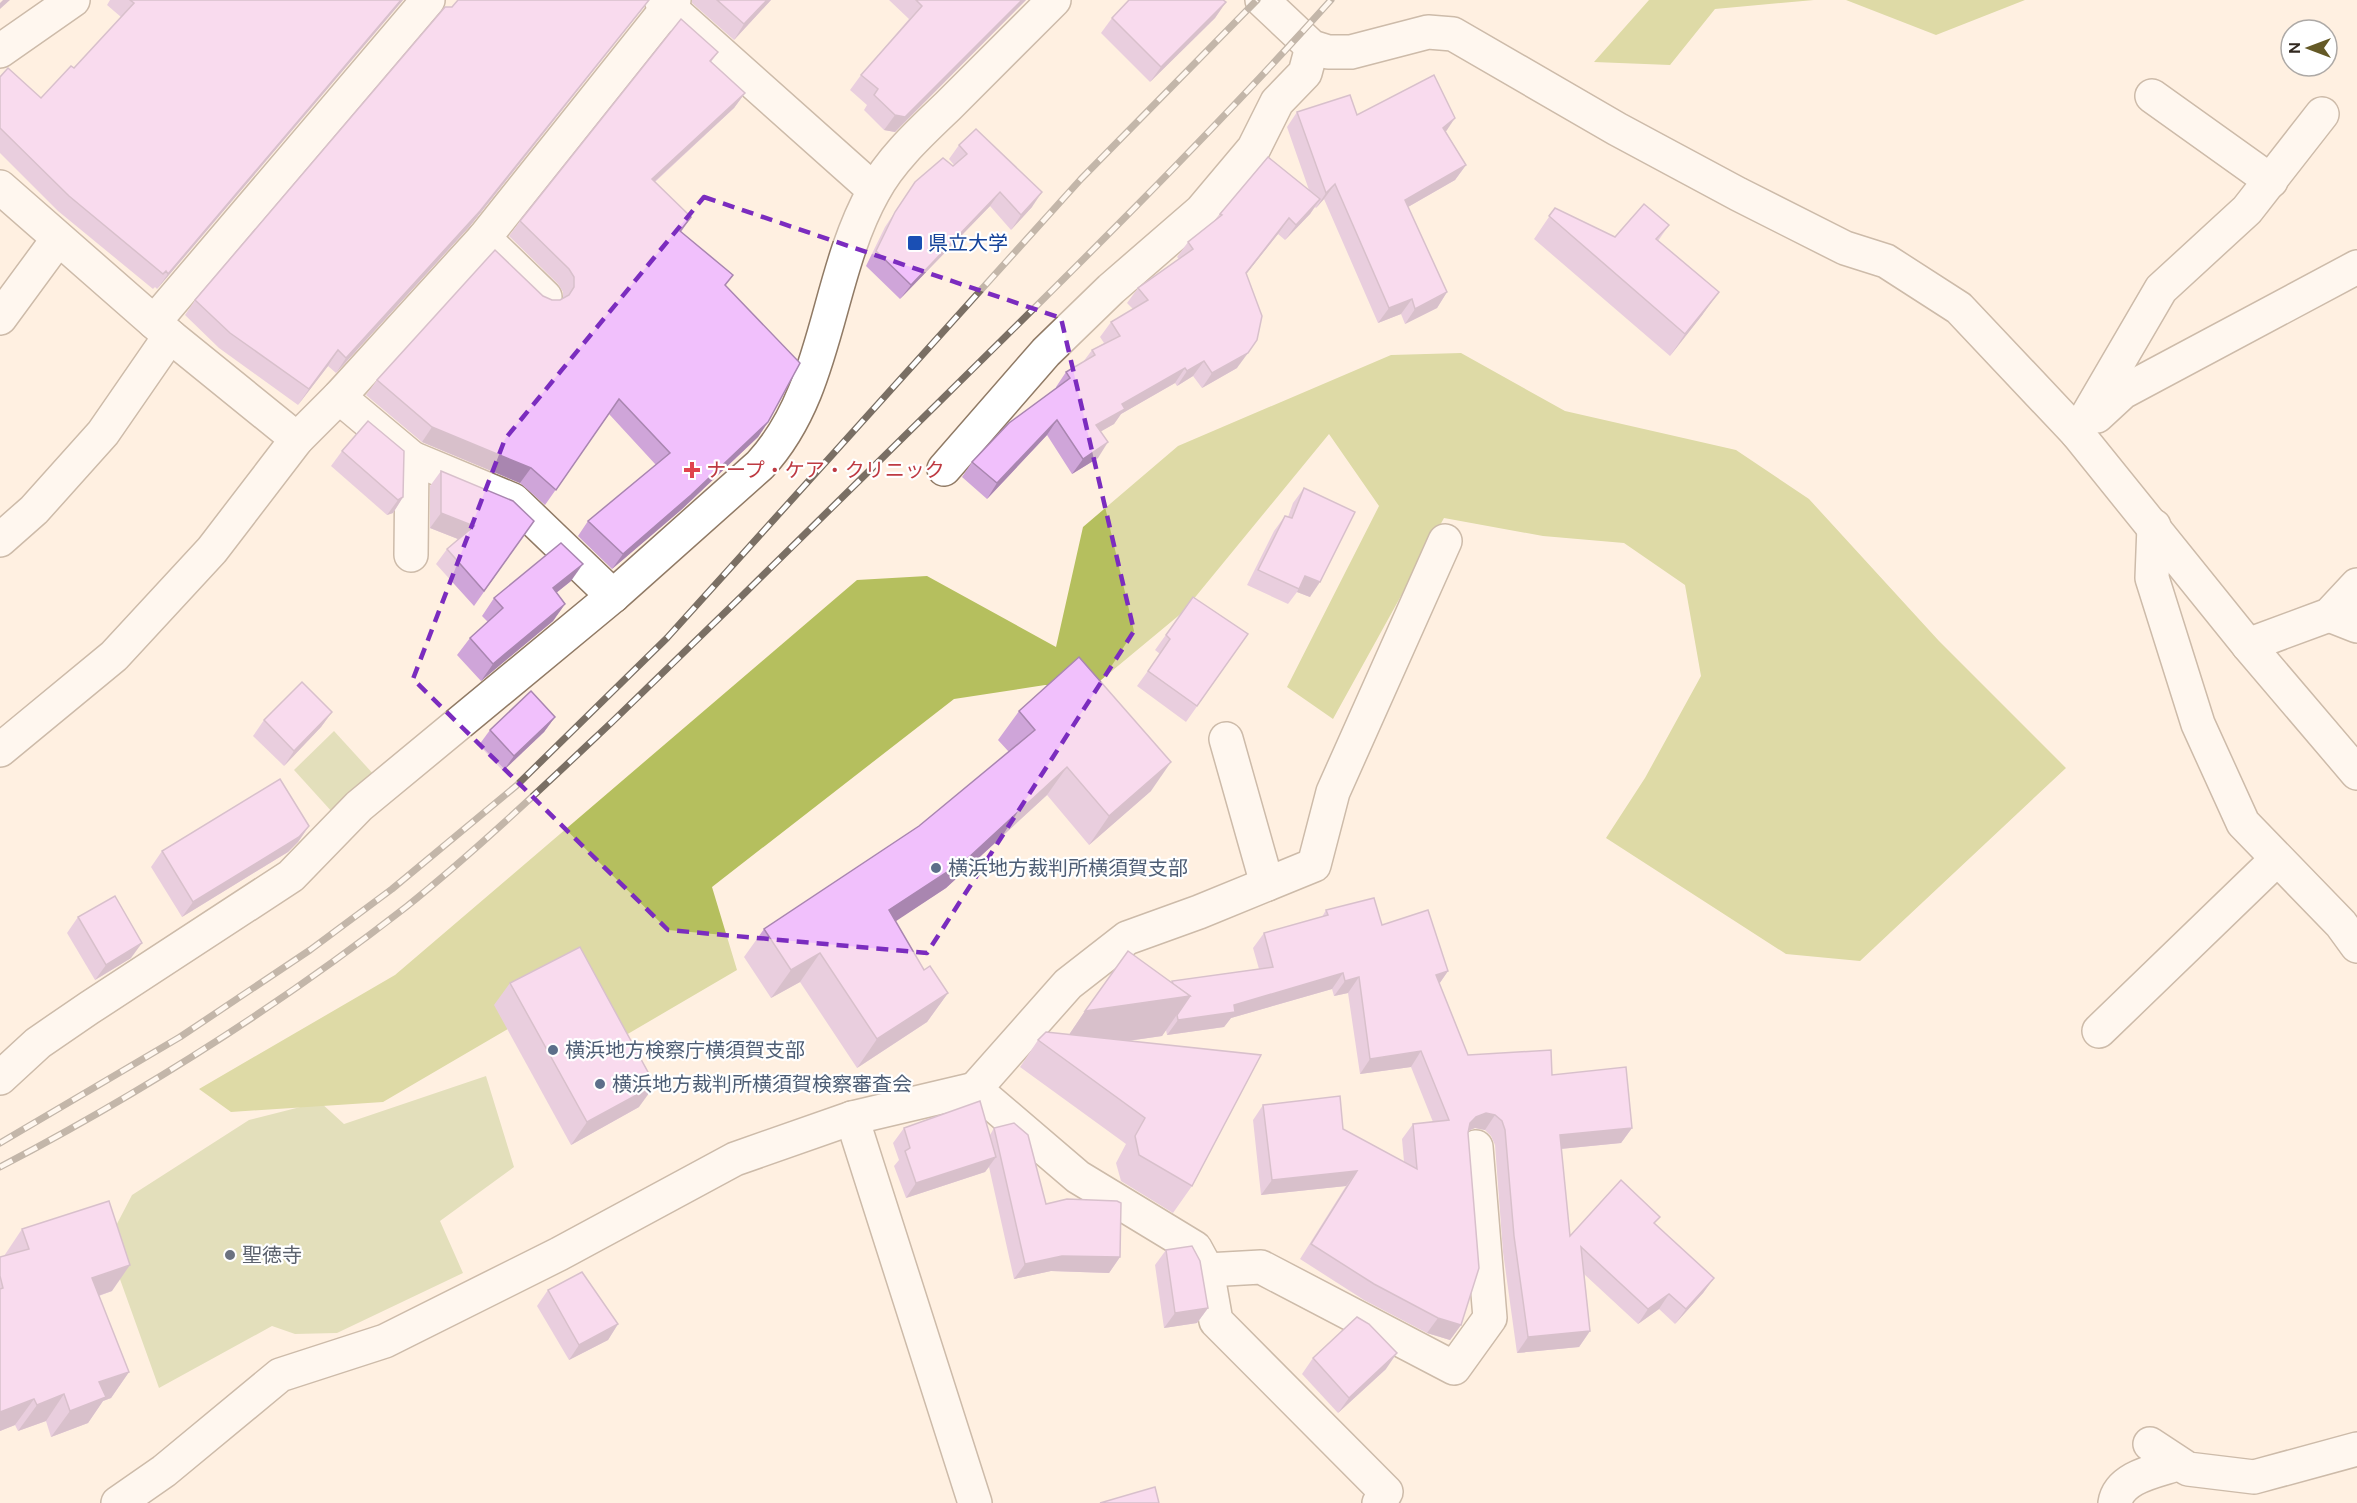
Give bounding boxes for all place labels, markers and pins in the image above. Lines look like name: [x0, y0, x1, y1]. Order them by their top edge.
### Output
place label: 県立大学: [928, 230, 1008, 256]
marker: 県立大学: [906, 234, 924, 252]
place label: ナープ・ケア・クリニック: [706, 457, 945, 483]
marker: ナープ・ケア・クリニック: [683, 461, 701, 479]
place label: 横浜地方裁判所横須賀支部: [948, 855, 1188, 881]
marker: 横浜地方裁判所横須賀支部: [929, 861, 943, 875]
place label: 横浜地方検察庁横須賀支部: [565, 1037, 805, 1063]
marker: 横浜地方検察庁横須賀支部: [546, 1043, 560, 1057]
place label: 横浜地方裁判所横須賀検察審査会: [612, 1071, 912, 1097]
marker: 横浜地方裁判所横須賀検察審査会: [593, 1077, 607, 1091]
place label: 聖徳寺: [242, 1242, 302, 1268]
marker: 聖徳寺: [223, 1248, 237, 1262]

